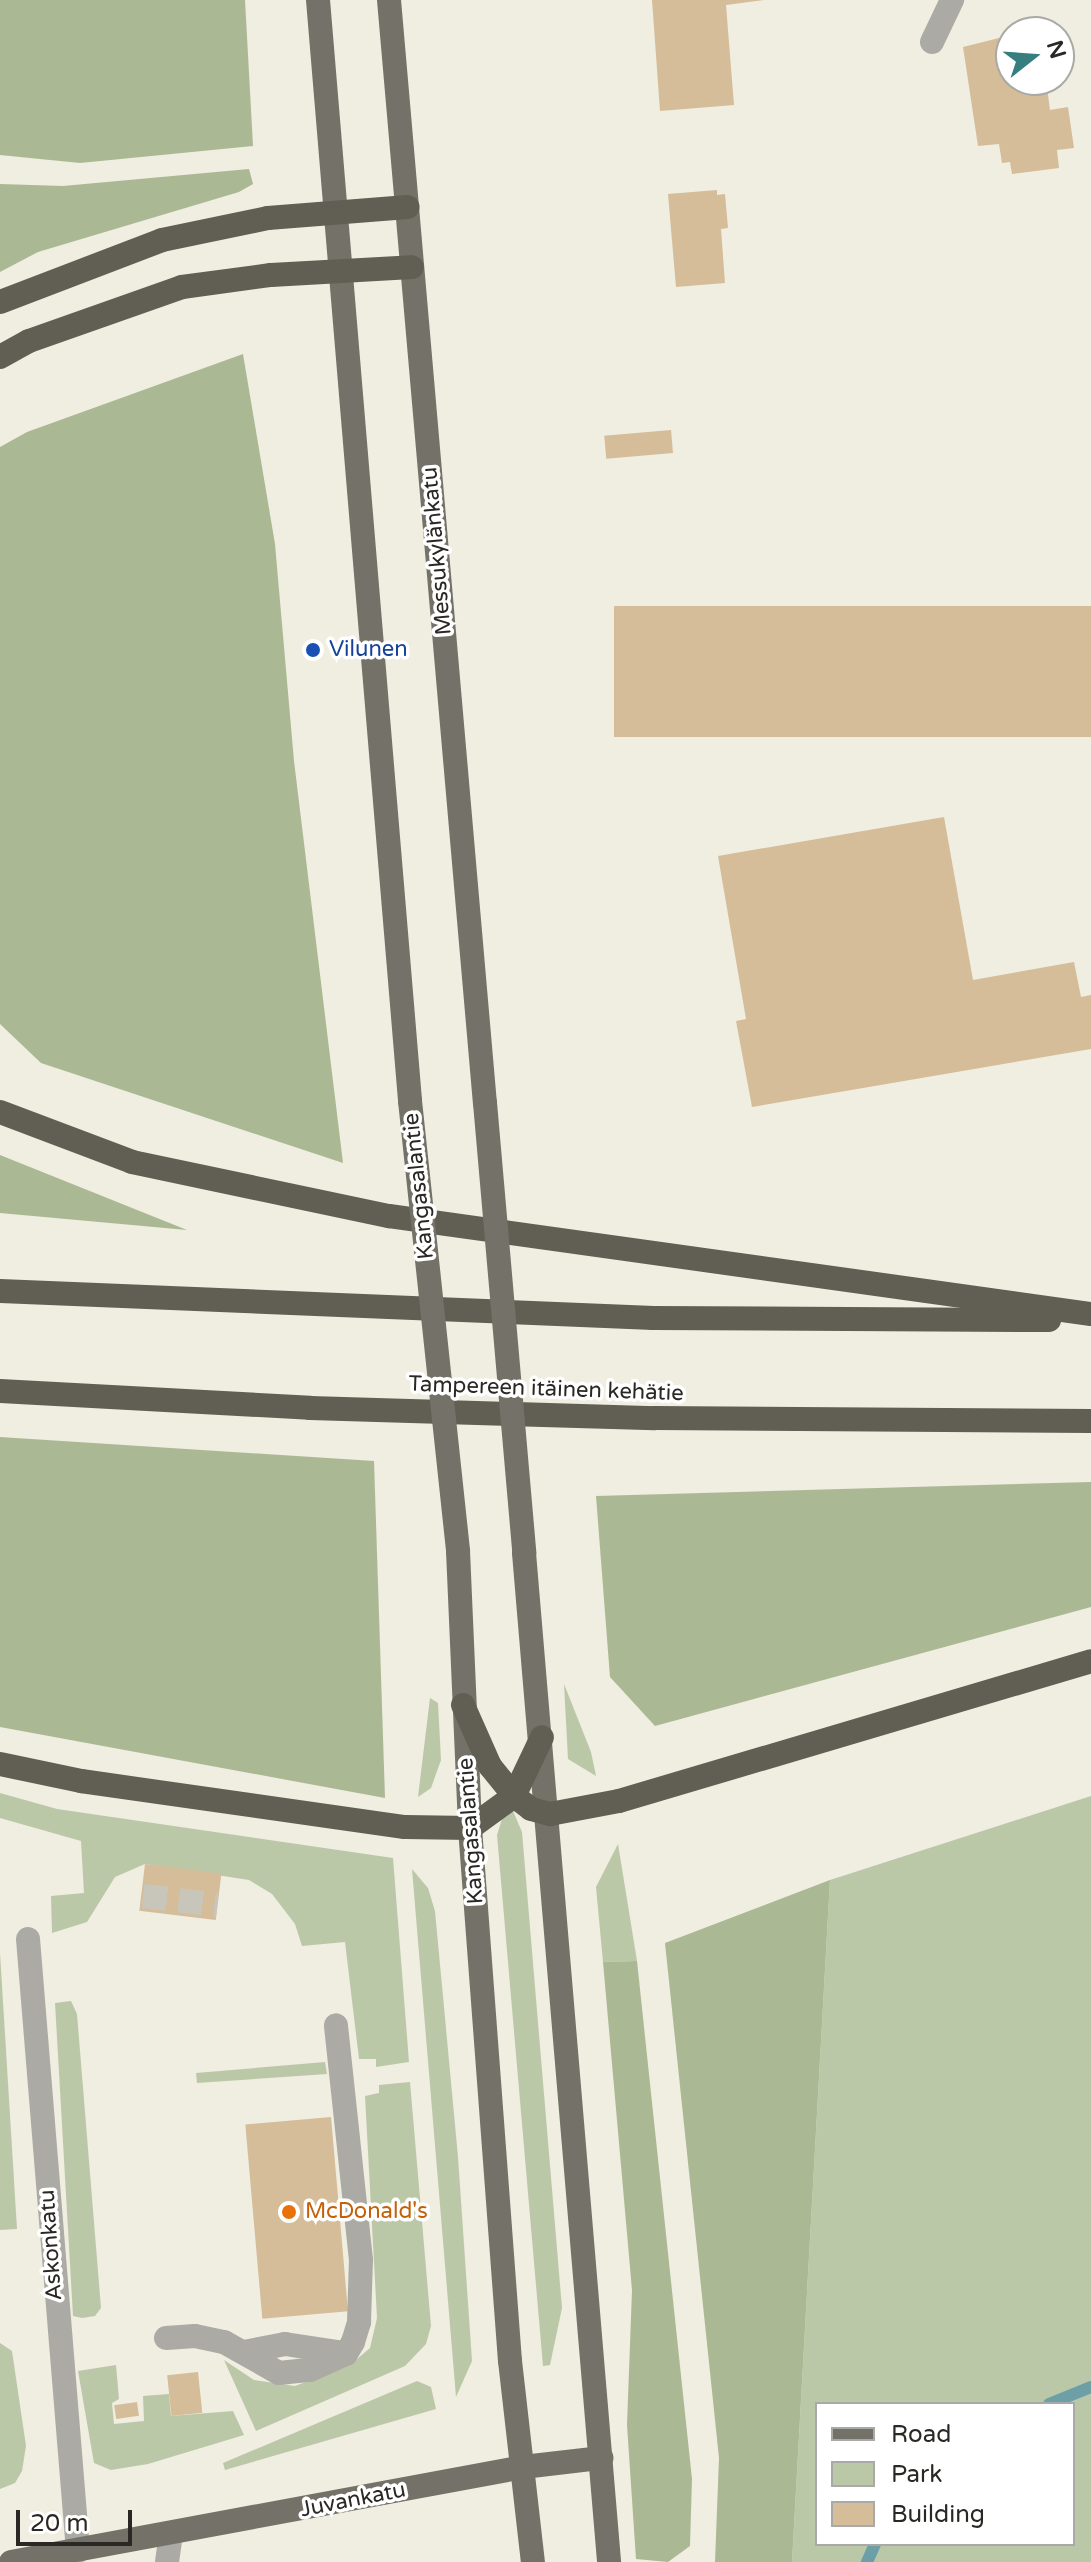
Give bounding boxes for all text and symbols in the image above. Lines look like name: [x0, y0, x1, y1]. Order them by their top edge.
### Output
north arrow: [995, 16, 1075, 96]
text: N: [1041, 37, 1071, 62]
street label: Messukylänkatu: [417, 466, 457, 636]
place label: Vilunen: [329, 637, 408, 663]
marker: Vilunen: [304, 641, 322, 659]
street label: Kangasalantie: [398, 1112, 440, 1260]
street label: Tampereen itäinen kehätie: [408, 1371, 684, 1407]
street label: Kangasalantie: [453, 1757, 489, 1905]
street label: Askonkatu: [34, 2189, 68, 2301]
place label: McDonald's: [305, 2199, 428, 2225]
marker: McDonald's: [280, 2203, 298, 2221]
legend: [815, 2402, 1075, 2546]
text: Road: [891, 2420, 951, 2449]
text: Park: [891, 2460, 942, 2489]
street label: Juvankatu: [298, 2477, 408, 2523]
scale bar: [20, 2494, 136, 2544]
text: Building: [891, 2500, 985, 2529]
text: 20 m: [30, 2509, 88, 2538]

